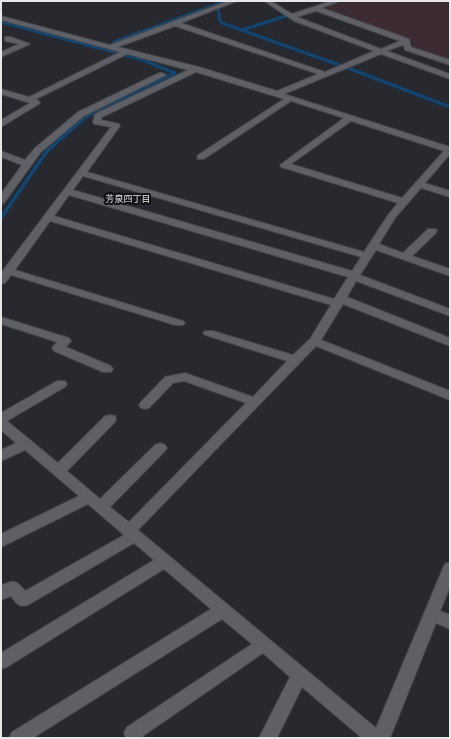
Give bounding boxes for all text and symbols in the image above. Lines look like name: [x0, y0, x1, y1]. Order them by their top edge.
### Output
district label: 芳泉四丁目: [106, 195, 150, 205]

